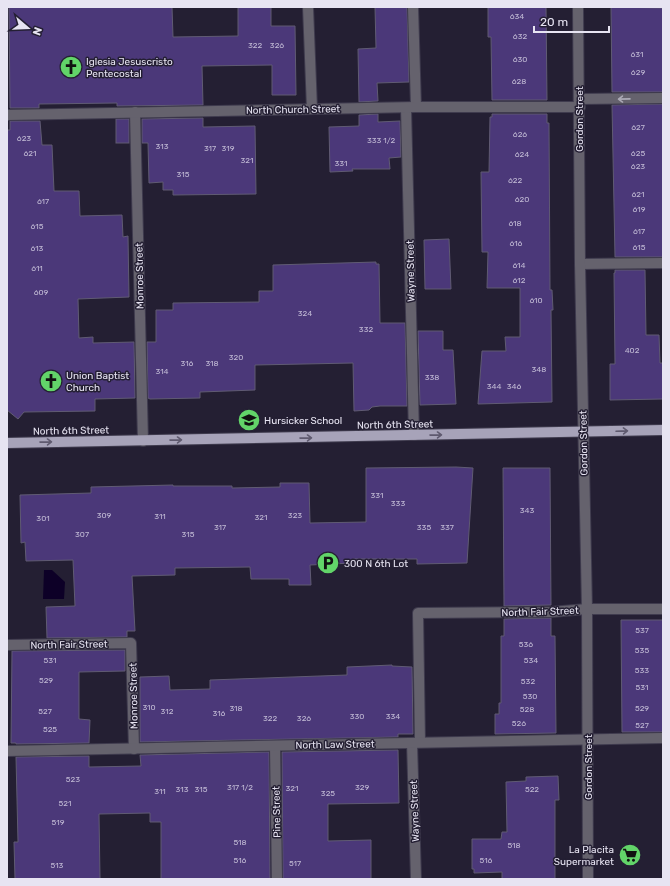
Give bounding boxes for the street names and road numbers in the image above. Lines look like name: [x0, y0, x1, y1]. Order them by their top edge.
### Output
street label: Gordon Street: [574, 86, 586, 152]
street label: North Church Street: [246, 103, 340, 117]
street label: Wayne Street: [404, 240, 418, 302]
street label: Monroe Street: [133, 243, 147, 309]
street label: Gordon Street: [577, 410, 591, 476]
street label: North 6th Street: [357, 418, 433, 432]
street label: North 6th Street: [33, 424, 109, 438]
street label: North Fair Street: [501, 605, 579, 619]
street label: North Fair Street: [30, 638, 108, 652]
street label: Monroe Street: [127, 663, 141, 729]
street label: Gordon Street: [583, 734, 595, 800]
street label: North Law Street: [295, 738, 375, 752]
street label: Wayne Street: [408, 780, 422, 842]
street label: Pine Street: [271, 786, 283, 838]

